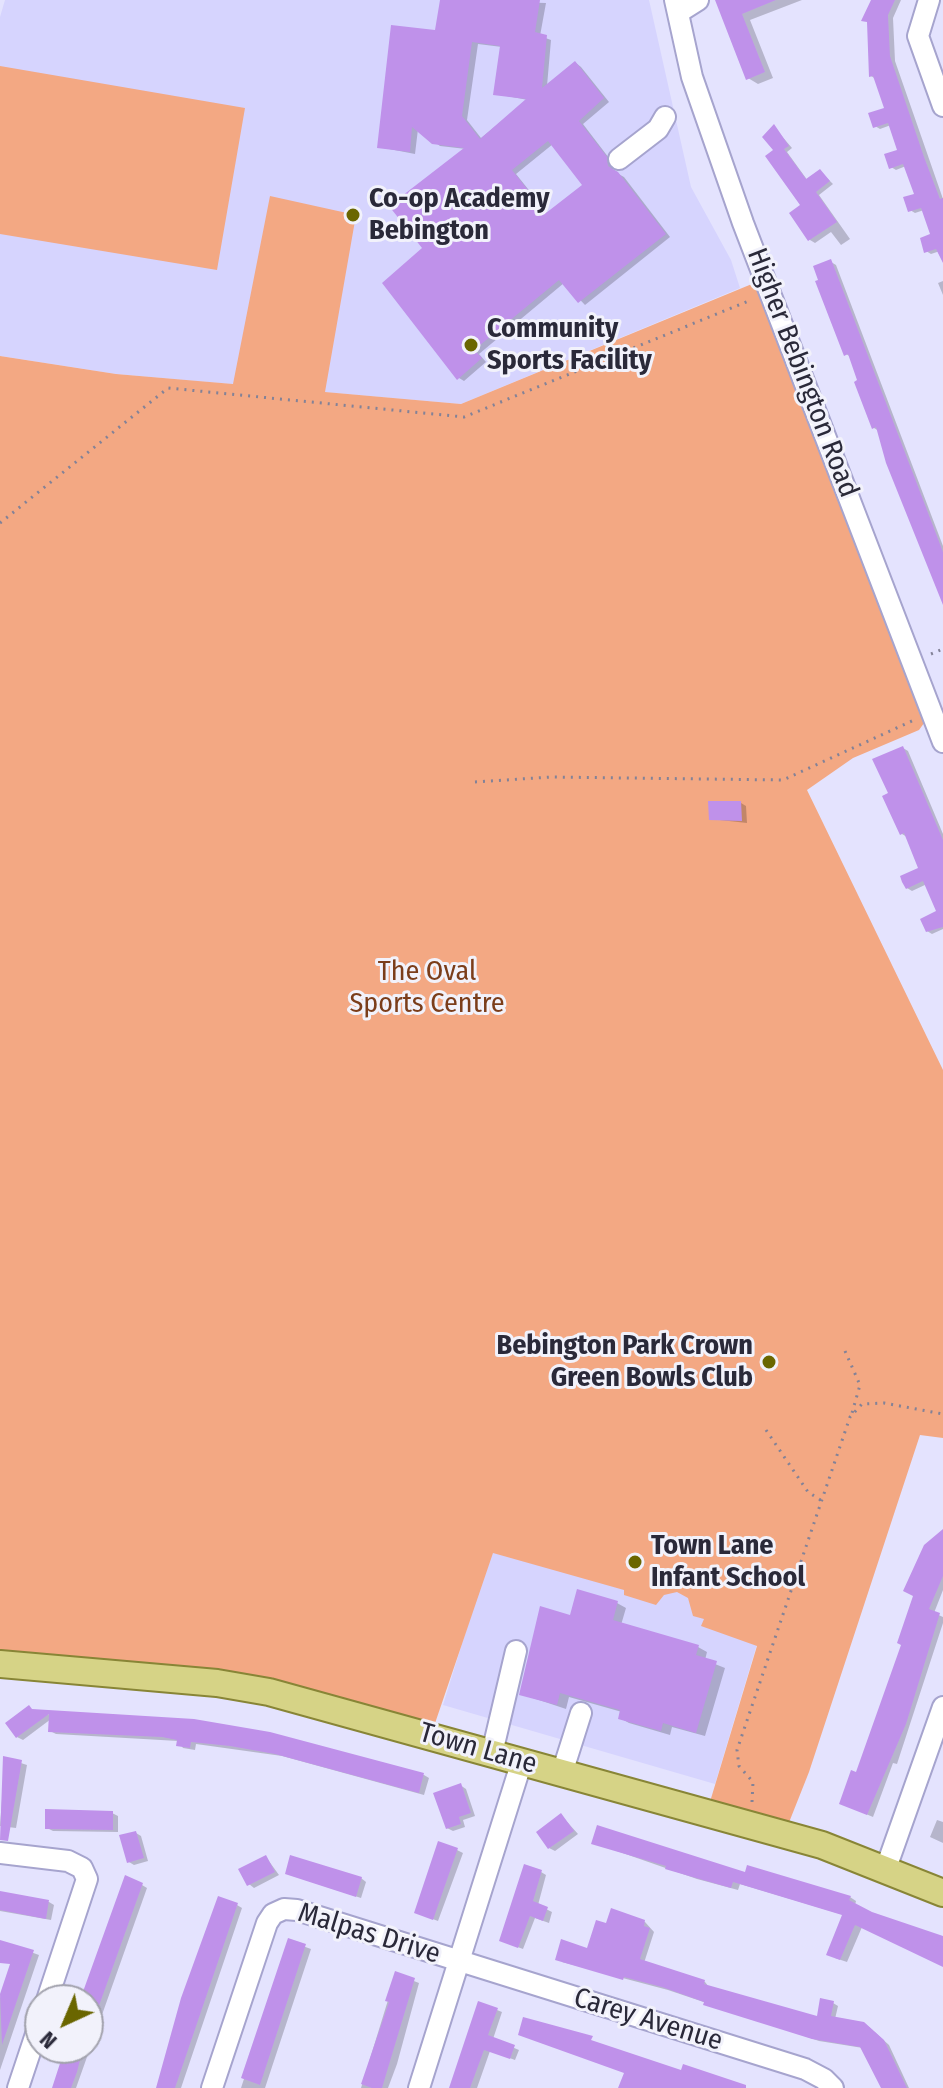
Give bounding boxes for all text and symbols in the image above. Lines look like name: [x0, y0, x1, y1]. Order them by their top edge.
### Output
place label: Co-op Academy Bebington: [369, 182, 550, 248]
marker: Co-op Academy Bebington: [344, 206, 362, 224]
street label: Higher Bebington Road: [739, 244, 865, 502]
place label: Community Sports Facility: [487, 312, 652, 378]
marker: Community Sports Facility: [462, 336, 480, 354]
park label: The Oval Sports Centre: [349, 955, 505, 1021]
place label: Bebington Park Crown Green Bowls Club: [496, 1329, 753, 1395]
marker: Bebington Park Crown Green Bowls Club: [760, 1353, 778, 1371]
place label: Town Lane Infant School: [651, 1529, 805, 1595]
marker: Town Lane Infant School: [626, 1553, 644, 1571]
street label: Town Lane: [416, 1716, 540, 1782]
street label: Malpas Drive: [294, 1896, 444, 1972]
street label: Carey Avenue: [570, 1981, 726, 2059]
north arrow: [24, 1984, 104, 2064]
text: N: [34, 2026, 62, 2054]

